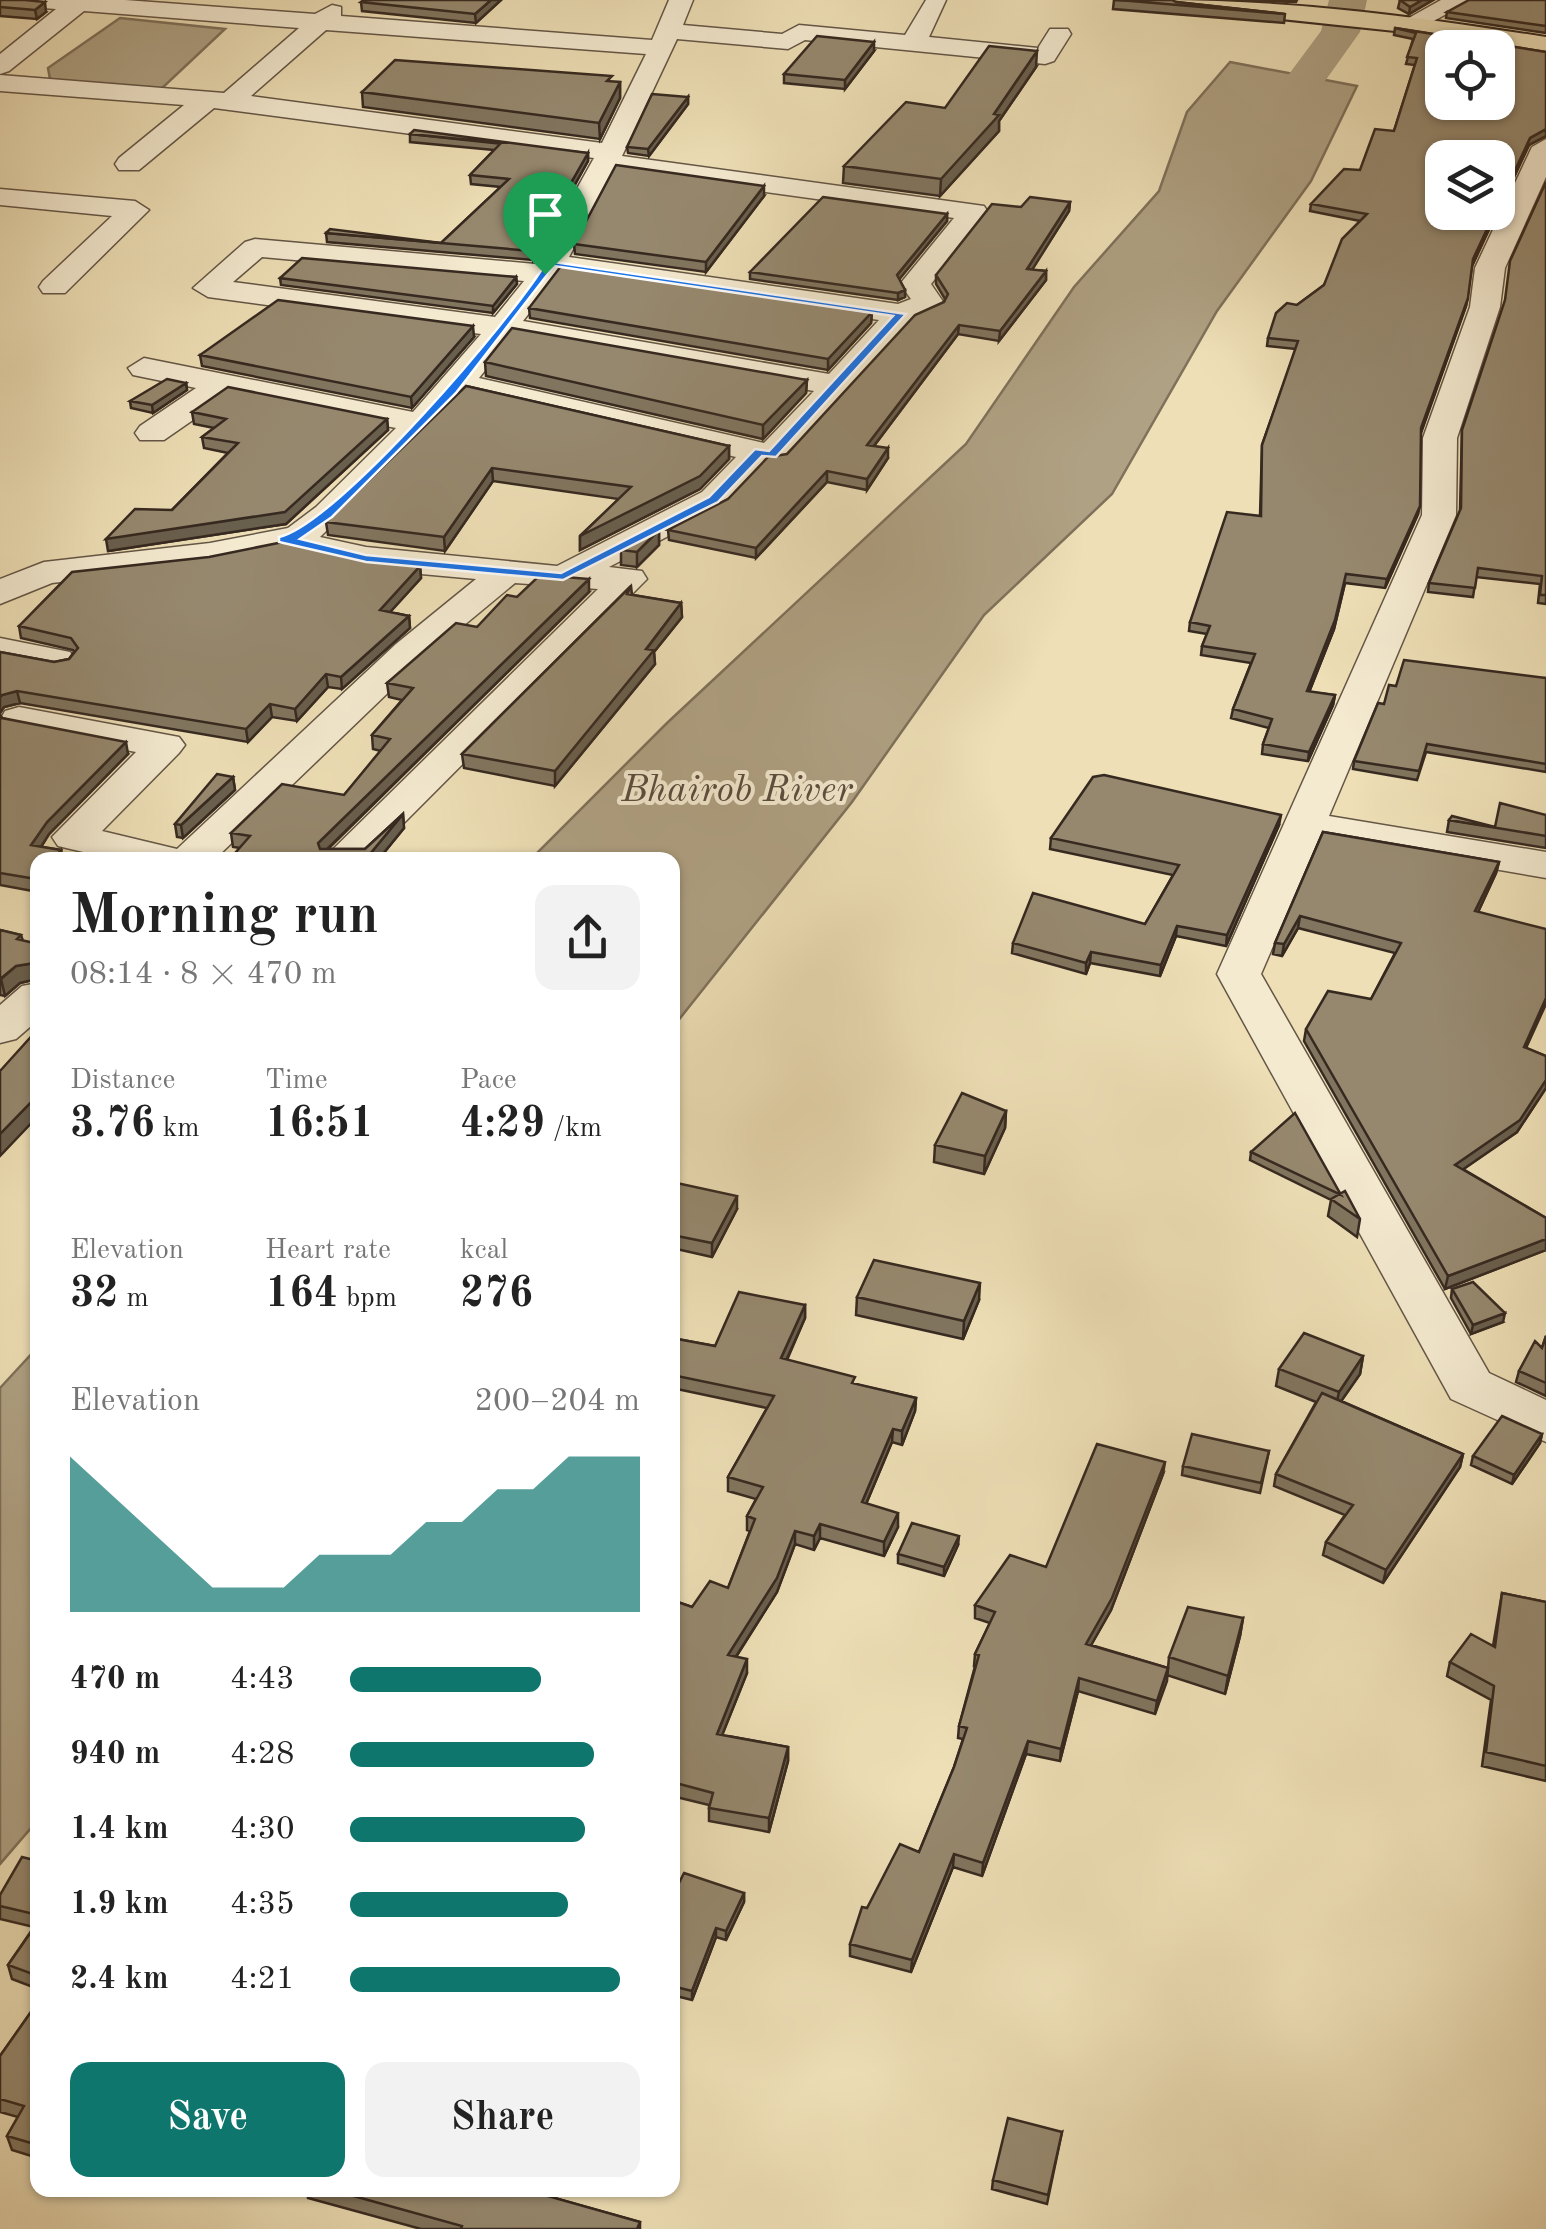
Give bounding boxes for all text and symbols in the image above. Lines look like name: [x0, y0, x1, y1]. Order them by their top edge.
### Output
map controls: [1425, 30, 1515, 230]
button: locate: [1425, 30, 1515, 120]
button: layers: [1425, 140, 1515, 230]
pin: [503, 172, 588, 275]
icon: arrive: [518, 187, 573, 242]
water label: Bhairob River: [620, 772, 853, 810]
button: share: [535, 885, 640, 990]
text: Morning run: [70, 890, 379, 945]
text: 08:14 · 8 × 470 m: [70, 959, 337, 991]
text: Distance: [70, 1067, 175, 1095]
text: Time: [265, 1067, 328, 1095]
text: Pace: [460, 1067, 517, 1095]
text: 3.76: [70, 1104, 155, 1146]
text: 16:51: [265, 1104, 374, 1146]
text: 4:29: [460, 1104, 545, 1146]
text: km: [155, 1115, 199, 1143]
text: /km: [545, 1115, 602, 1143]
text: Elevation: [70, 1237, 184, 1265]
text: Heart rate: [265, 1237, 391, 1265]
text: kcal: [460, 1237, 508, 1265]
text: 32: [70, 1274, 119, 1316]
text: 164: [265, 1274, 338, 1316]
text: 276: [460, 1274, 533, 1316]
text: m: [119, 1285, 149, 1313]
text: bpm: [338, 1285, 397, 1313]
text: Elevation: [70, 1386, 200, 1418]
text: 200–204 m: [474, 1386, 640, 1418]
text: 470 m: [70, 1664, 160, 1696]
text: 4:43: [230, 1664, 295, 1696]
text: 940 m: [70, 1739, 160, 1771]
text: 4:28: [230, 1739, 295, 1771]
text: 1.4 km: [70, 1814, 169, 1846]
text: 4:30: [230, 1814, 295, 1846]
text: 1.9 km: [70, 1889, 169, 1921]
text: 4:35: [230, 1889, 295, 1921]
text: 2.4 km: [70, 1964, 169, 1996]
text: 4:21: [230, 1964, 295, 1996]
button: Save: [70, 2062, 345, 2177]
button: Share: [365, 2062, 640, 2177]

